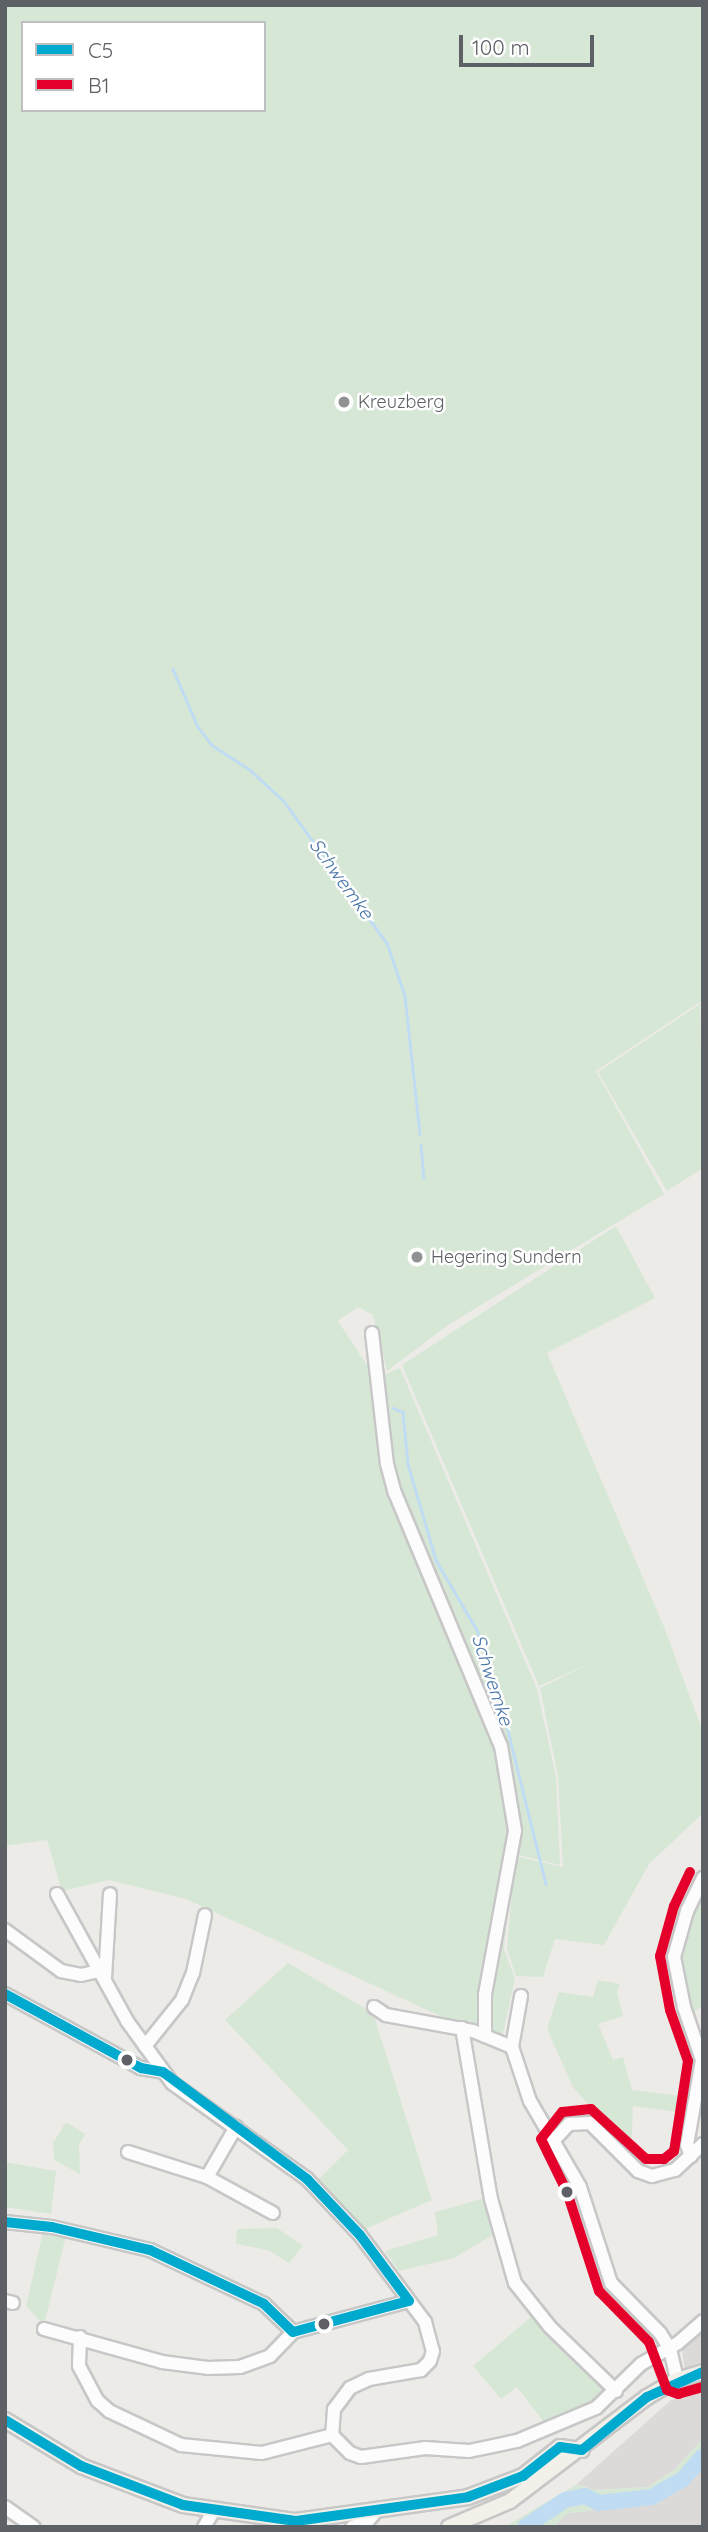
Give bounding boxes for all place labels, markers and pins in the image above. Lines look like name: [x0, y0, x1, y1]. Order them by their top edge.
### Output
place label: Kreuzberg: [358, 391, 445, 413]
marker: Kreuzberg: [336, 394, 352, 410]
place label: Hegering Sundern: [431, 1246, 582, 1268]
marker: Hegering Sundern: [409, 1249, 425, 1265]
unlabelled marker: [120, 2053, 134, 2067]
unlabelled marker: [560, 2185, 574, 2199]
unlabelled marker: [317, 2317, 331, 2331]

